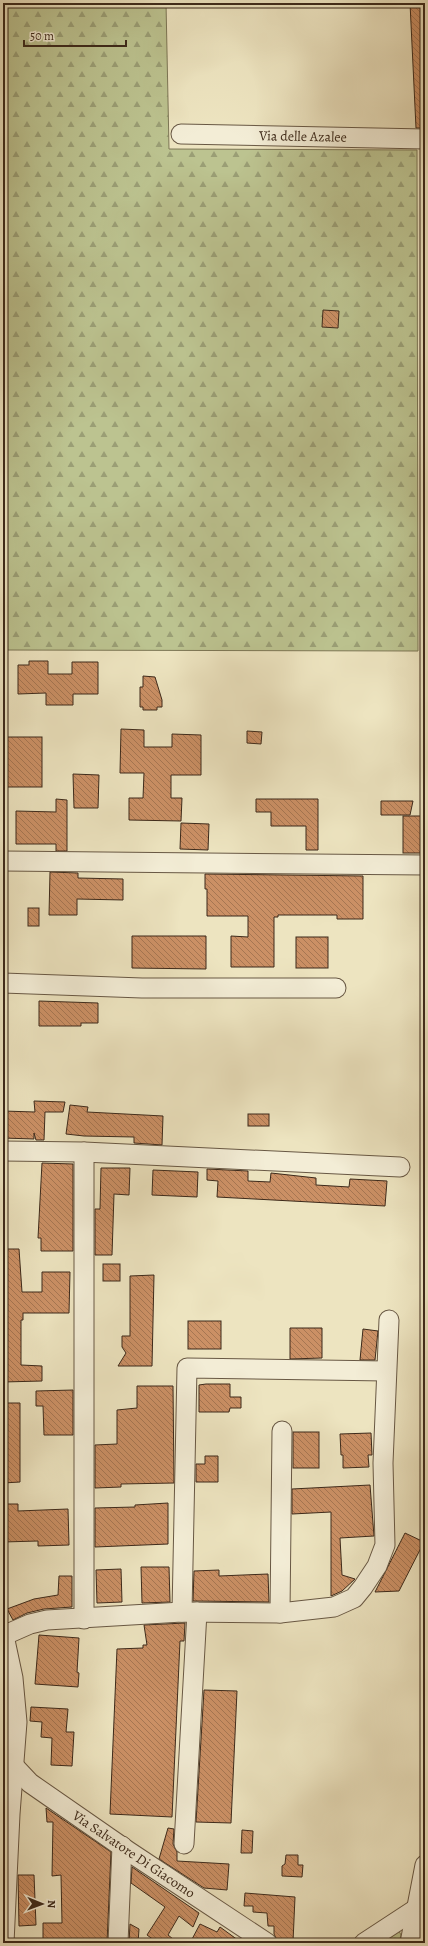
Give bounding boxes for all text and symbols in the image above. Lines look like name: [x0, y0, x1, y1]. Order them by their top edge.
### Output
scale bar: [24, 22, 126, 48]
text: 50 m: [30, 28, 54, 44]
street label: Via delle Azalee: [258, 126, 347, 147]
street label: Via Salvatore Di Giacomo: [68, 1806, 199, 1903]
north arrow: [22, 1884, 62, 1924]
text: N: [44, 1900, 59, 1908]

